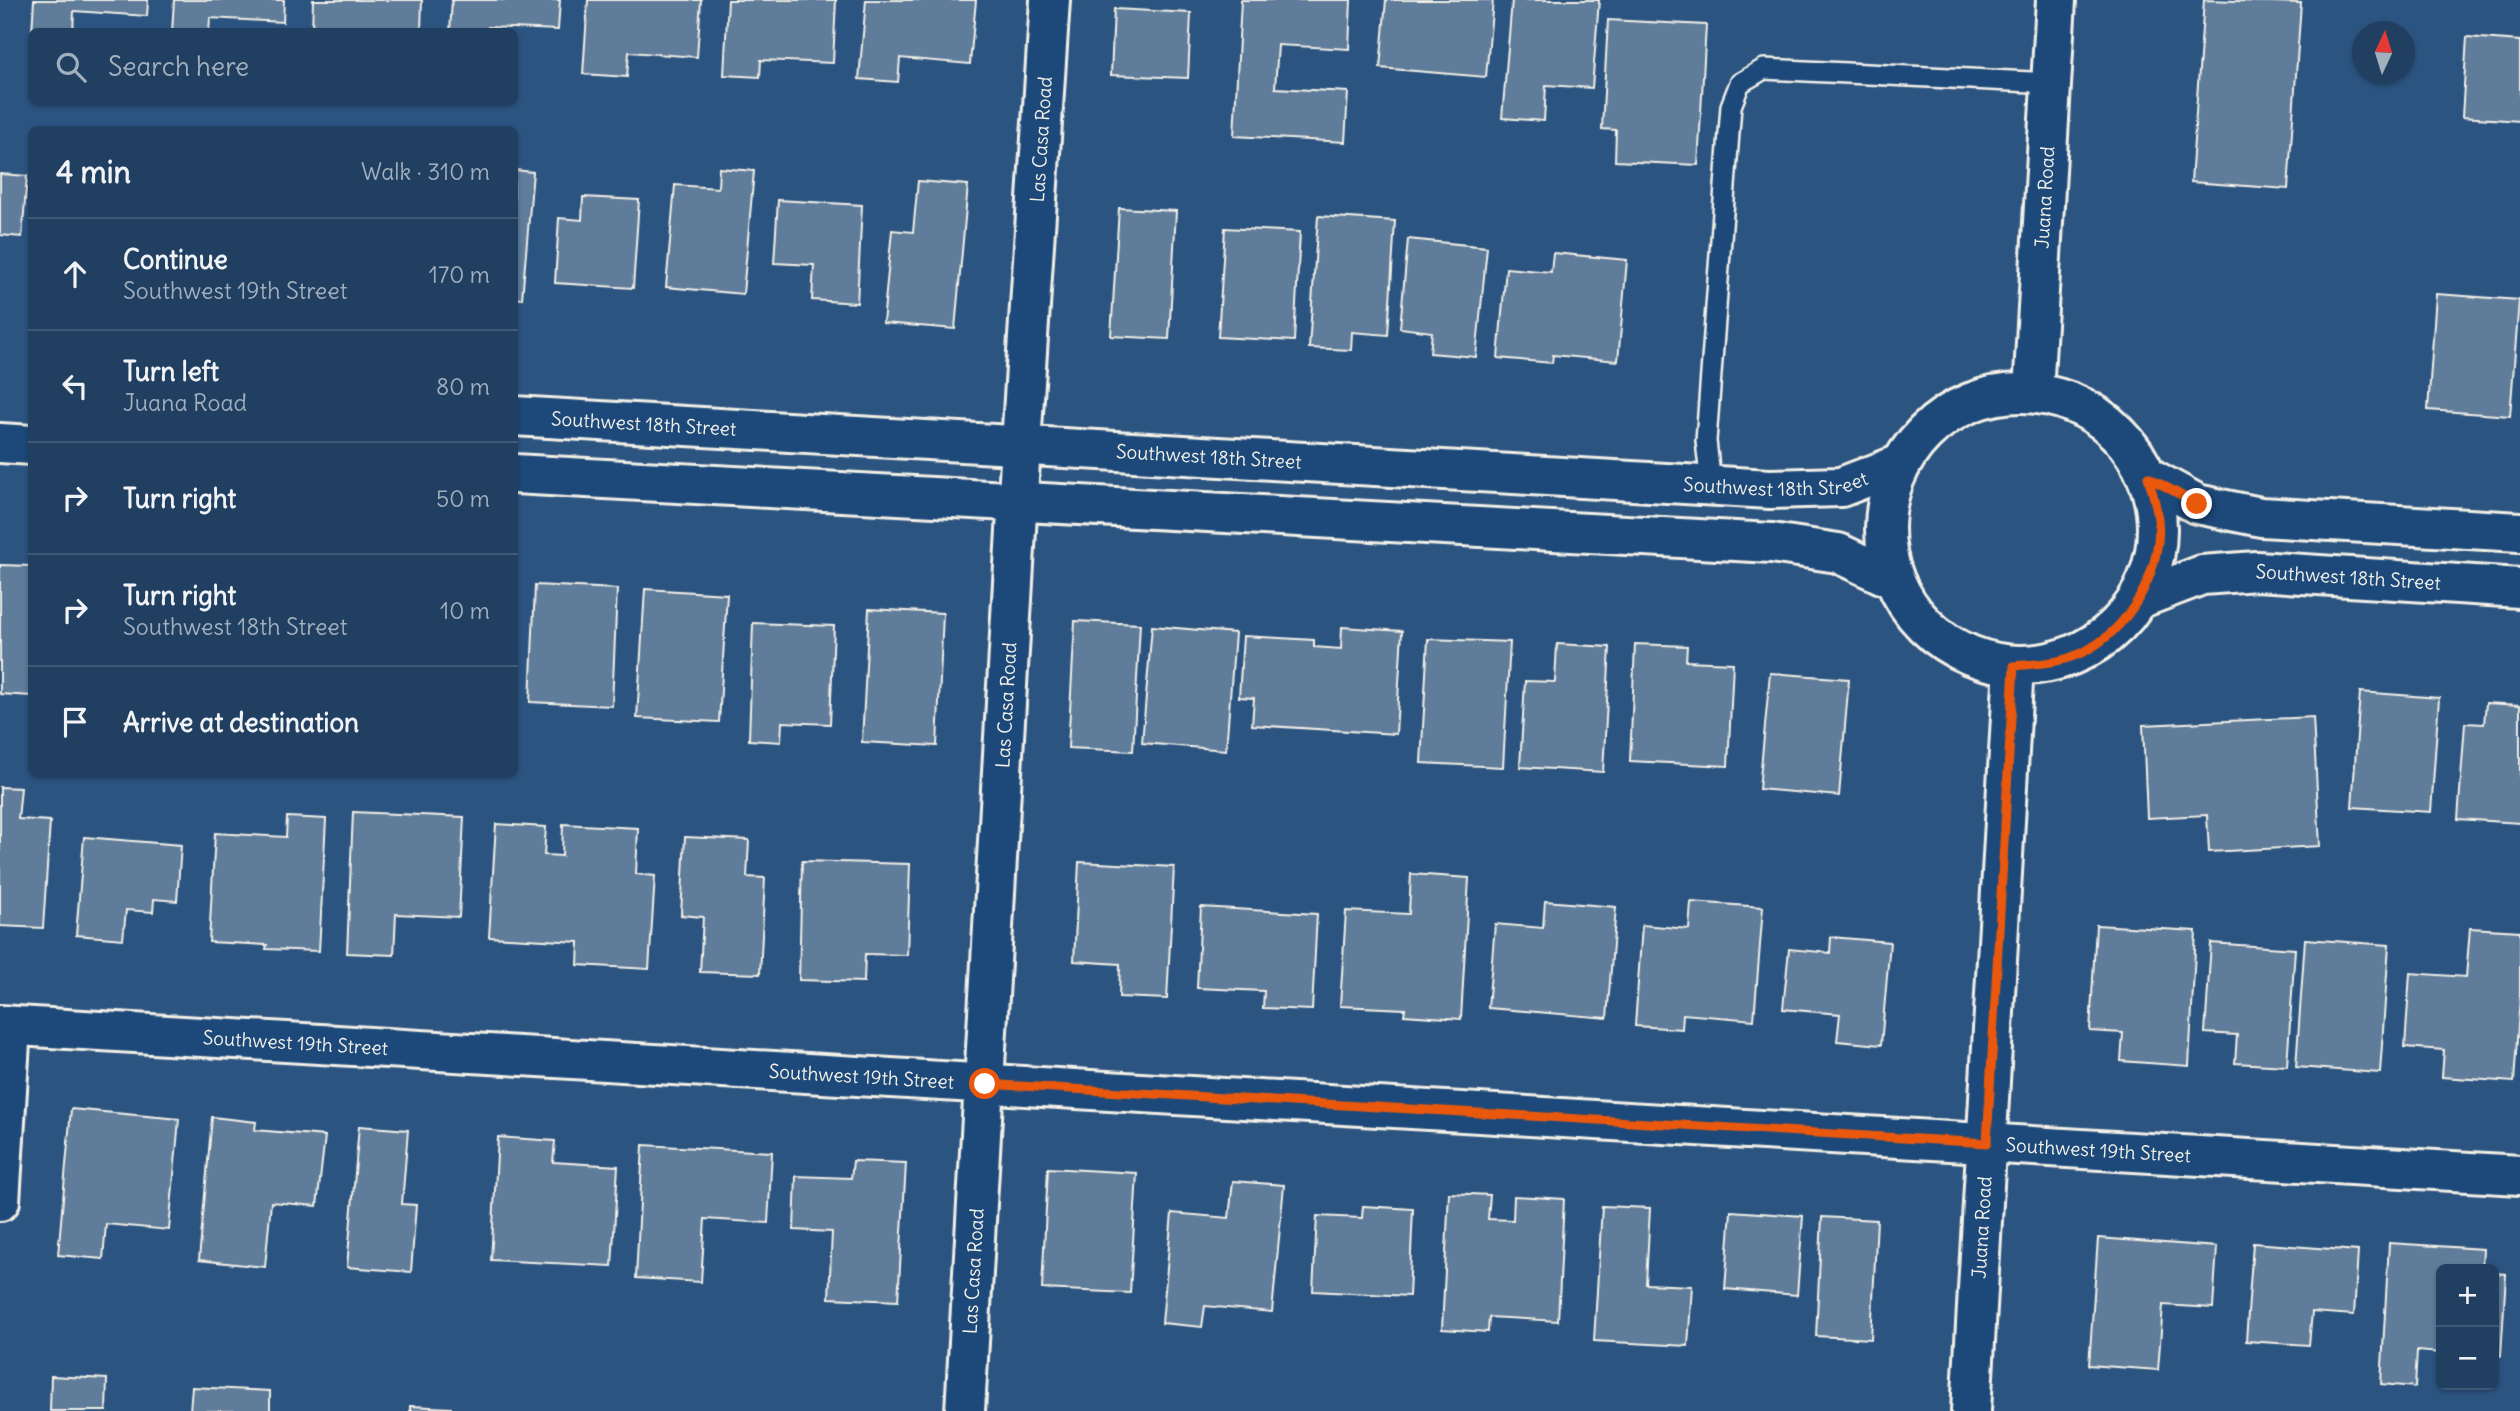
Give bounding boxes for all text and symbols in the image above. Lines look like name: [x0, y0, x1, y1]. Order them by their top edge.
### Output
north arrow: [2352, 21, 2415, 84]
search box: [28, 28, 518, 105]
icon: search: [52, 48, 90, 86]
text: Search here: [108, 50, 249, 83]
street label: Las Casa Road: [1025, 76, 1057, 203]
street label: Juana Road: [2029, 145, 2059, 249]
text: 4 min: [56, 153, 131, 191]
text: Walk · 310 m: [361, 157, 490, 186]
text: Continue: [123, 243, 228, 276]
icon: ahead: [56, 255, 94, 293]
text: 170 m: [429, 260, 490, 289]
text: Southwest 19th Street: [123, 276, 347, 305]
text: Turn left: [123, 355, 219, 388]
icon: left: [56, 367, 94, 405]
text: 80 m: [436, 372, 490, 401]
text: Juana Road: [123, 388, 247, 417]
street label: Southwest 18th Street: [550, 406, 737, 441]
street label: Southwest 18th Street: [1116, 439, 1302, 474]
street label: Southwest 18th Street: [1683, 466, 1871, 501]
icon: right: [56, 479, 94, 517]
text: Turn right: [123, 482, 236, 515]
text: 50 m: [436, 484, 490, 513]
route end: [2181, 488, 2212, 519]
street label: Southwest 18th Street: [2255, 559, 2442, 595]
text: Turn right: [123, 579, 236, 612]
icon: right: [56, 591, 94, 629]
text: 10 m: [440, 596, 490, 625]
text: Southwest 18th Street: [123, 612, 347, 641]
street label: Las Casa Road: [990, 642, 1022, 769]
icon: arrive: [56, 703, 94, 741]
text: Arrive at destination: [123, 706, 359, 739]
street label: Southwest 19th Street: [202, 1025, 389, 1060]
street label: Southwest 19th Street: [768, 1059, 955, 1094]
route start: [969, 1068, 1000, 1099]
street label: Southwest 19th Street: [2005, 1132, 2192, 1167]
street label: Juana Road: [1967, 1175, 1997, 1279]
street label: Las Casa Road: [957, 1208, 989, 1335]
map controls: [2436, 1264, 2499, 1390]
button: +: [2436, 1264, 2499, 1327]
button: −: [2436, 1327, 2499, 1390]

